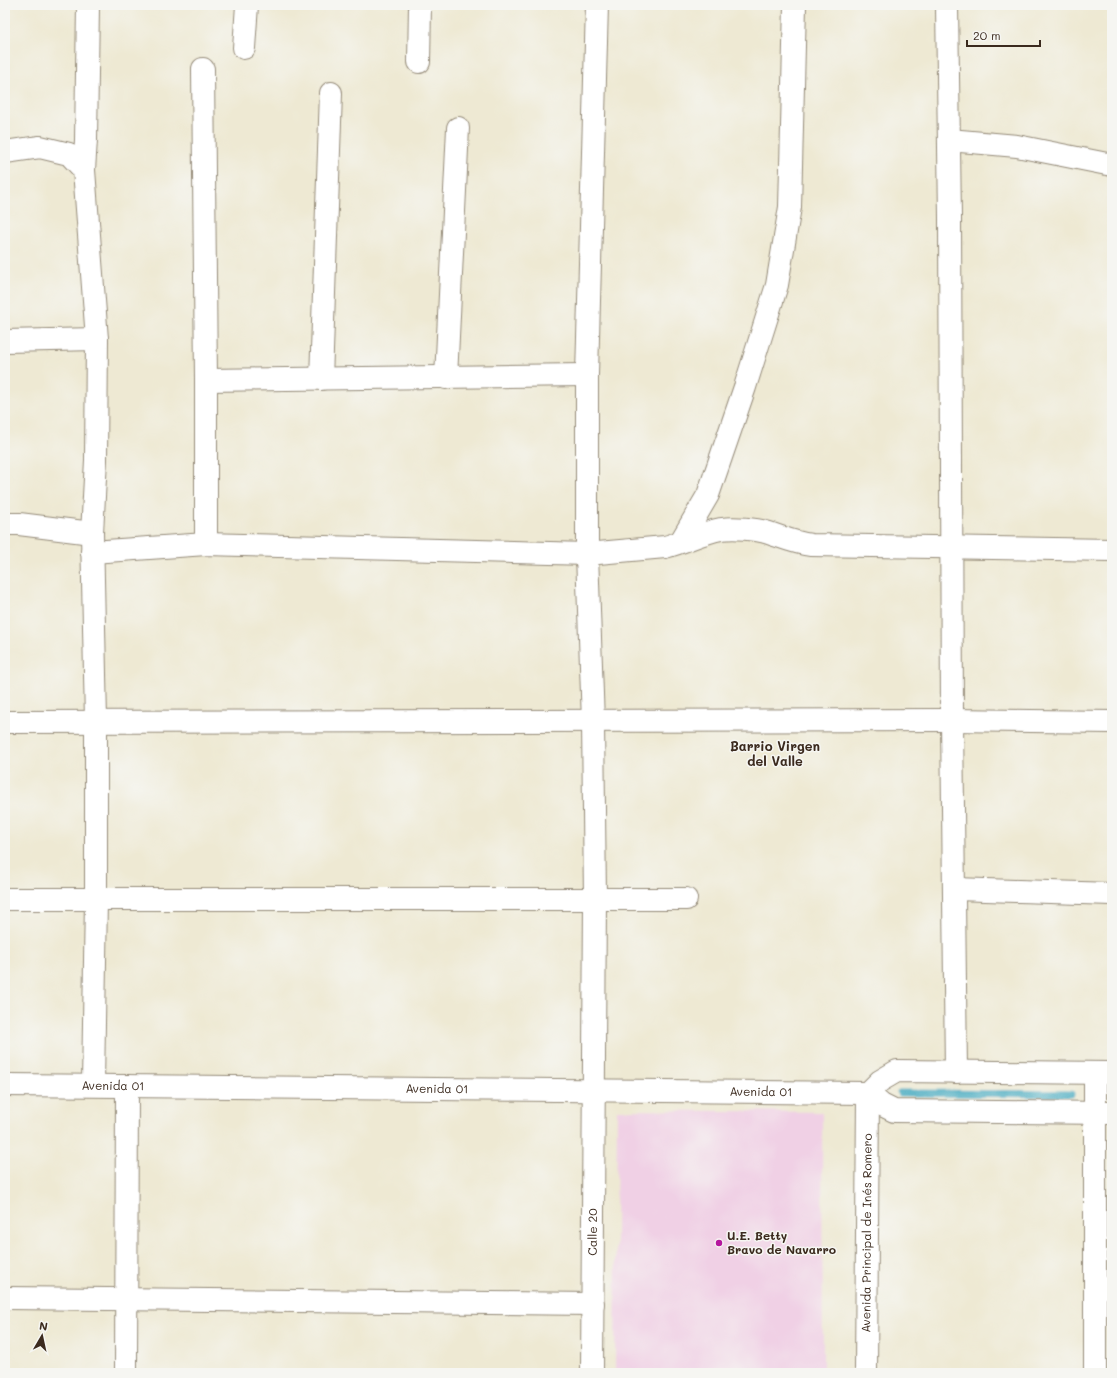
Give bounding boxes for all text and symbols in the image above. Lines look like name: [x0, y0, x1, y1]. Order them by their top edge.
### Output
scale bar: [967, 22, 1040, 48]
text: 20 m: [973, 27, 1001, 43]
district label: Barrio Virgen del Valle: [730, 737, 820, 769]
street label: Avenida 01: [81, 1077, 145, 1093]
street label: Avenida 01: [405, 1080, 469, 1096]
street label: Avenida 01: [729, 1083, 793, 1099]
street label: Avenida Principal de Inés Romero: [857, 1133, 875, 1333]
street label: Calle 20: [584, 1208, 600, 1256]
place label: U.E. Betty Bravo de Navarro: [727, 1227, 836, 1257]
marker: U.E. Betty Bravo de Navarro: [714, 1238, 724, 1248]
north arrow: [22, 1316, 62, 1356]
text: N: [38, 1318, 49, 1334]

